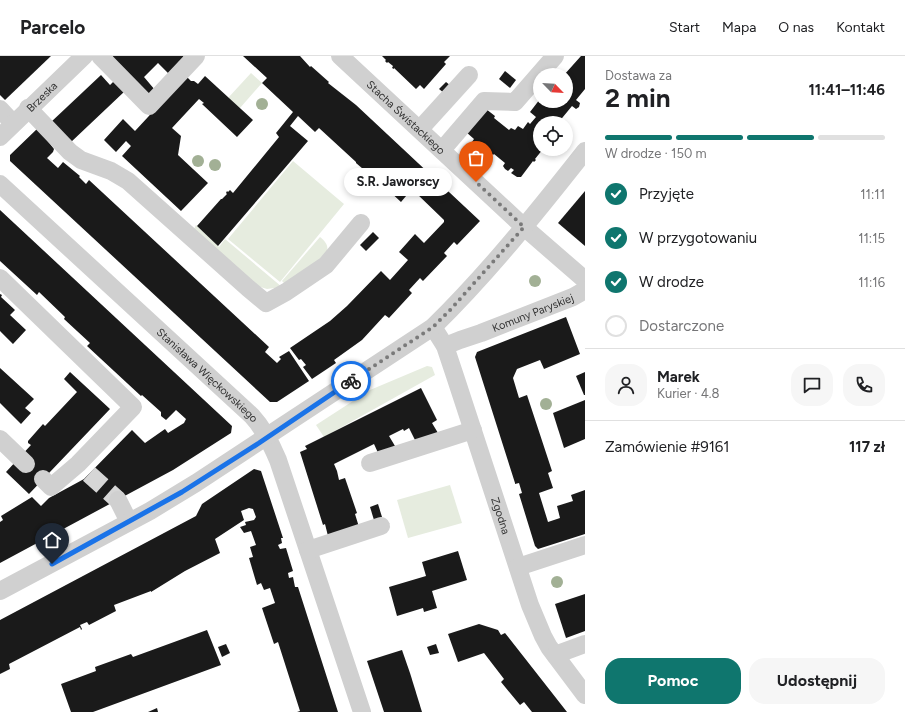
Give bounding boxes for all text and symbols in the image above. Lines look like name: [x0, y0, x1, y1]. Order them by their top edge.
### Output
text: Parcelo: [20, 16, 85, 39]
text: Start: [669, 19, 700, 36]
text: Mapa: [722, 19, 756, 36]
text: O nas: [778, 19, 814, 36]
text: Kontakt: [836, 19, 885, 36]
north arrow: [533, 68, 573, 108]
map controls: [533, 68, 573, 156]
text: Dostawa za: [605, 68, 672, 83]
street label: Stacha Świstackiego: [364, 78, 448, 157]
street label: Brzeska: [24, 79, 60, 115]
text: 11:41–11:46: [808, 81, 885, 99]
text: 2 min: [605, 82, 671, 114]
button: locate: [533, 116, 573, 156]
pin: [459, 141, 493, 182]
text: W drodze · 150 m: [605, 146, 707, 161]
icon: bag: [465, 147, 487, 169]
callout: S.R. Jaworscy: [344, 168, 452, 196]
text: S.R. Jaworscy: [356, 174, 440, 189]
icon: check: [605, 183, 627, 205]
text: Przyjęte: [639, 185, 694, 203]
text: 11:11: [860, 187, 885, 202]
icon: check: [605, 227, 627, 249]
text: W przygotowaniu: [639, 229, 757, 247]
text: 11:15: [858, 231, 885, 246]
icon: check: [605, 271, 627, 293]
text: W drodze: [639, 273, 704, 291]
text: 11:16: [858, 275, 885, 290]
street label: Komuny Paryskiej: [490, 291, 576, 335]
text: Dostarczone: [639, 317, 724, 335]
street label: Stanisława Więckowskiego: [154, 326, 261, 425]
courier: [331, 361, 371, 401]
button: person: [605, 364, 647, 406]
button: chat: [791, 364, 833, 406]
button: phone: [843, 364, 885, 406]
text: Marek: [657, 368, 700, 386]
icon: bike: [340, 370, 362, 392]
text: Kurier · 4.8: [657, 386, 720, 401]
text: Zamówienie #9161: [605, 438, 730, 456]
text: 117 zł: [849, 438, 885, 456]
street label: Zgodna: [488, 496, 512, 536]
pin: [35, 523, 69, 564]
icon: home: [41, 529, 63, 551]
button: Pomoc: [605, 658, 741, 704]
button: Udostępnij: [749, 658, 885, 704]

